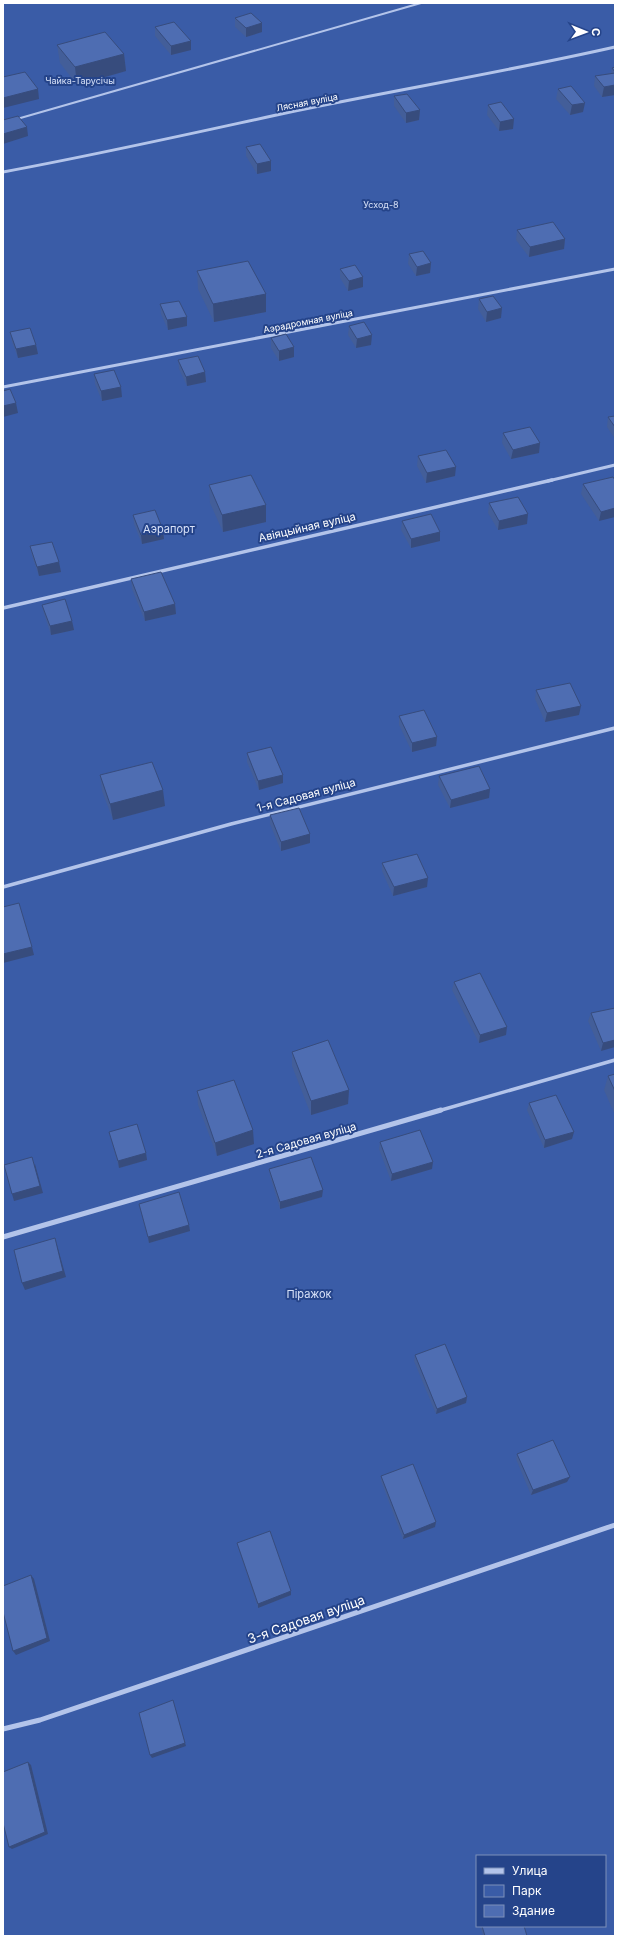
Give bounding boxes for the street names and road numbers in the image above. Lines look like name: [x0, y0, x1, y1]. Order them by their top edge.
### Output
street label: Лясная вуліца: [275, 91, 339, 113]
street label: Аэрадромная вуліца: [262, 307, 354, 335]
street label: Авіяцыйная вуліца: [257, 509, 357, 545]
street label: 1-я Садовая вуліца: [255, 775, 357, 815]
street label: 2-я Садовая вуліца: [254, 1119, 358, 1161]
street label: 3-я Садовая вуліца: [245, 1591, 367, 1647]

